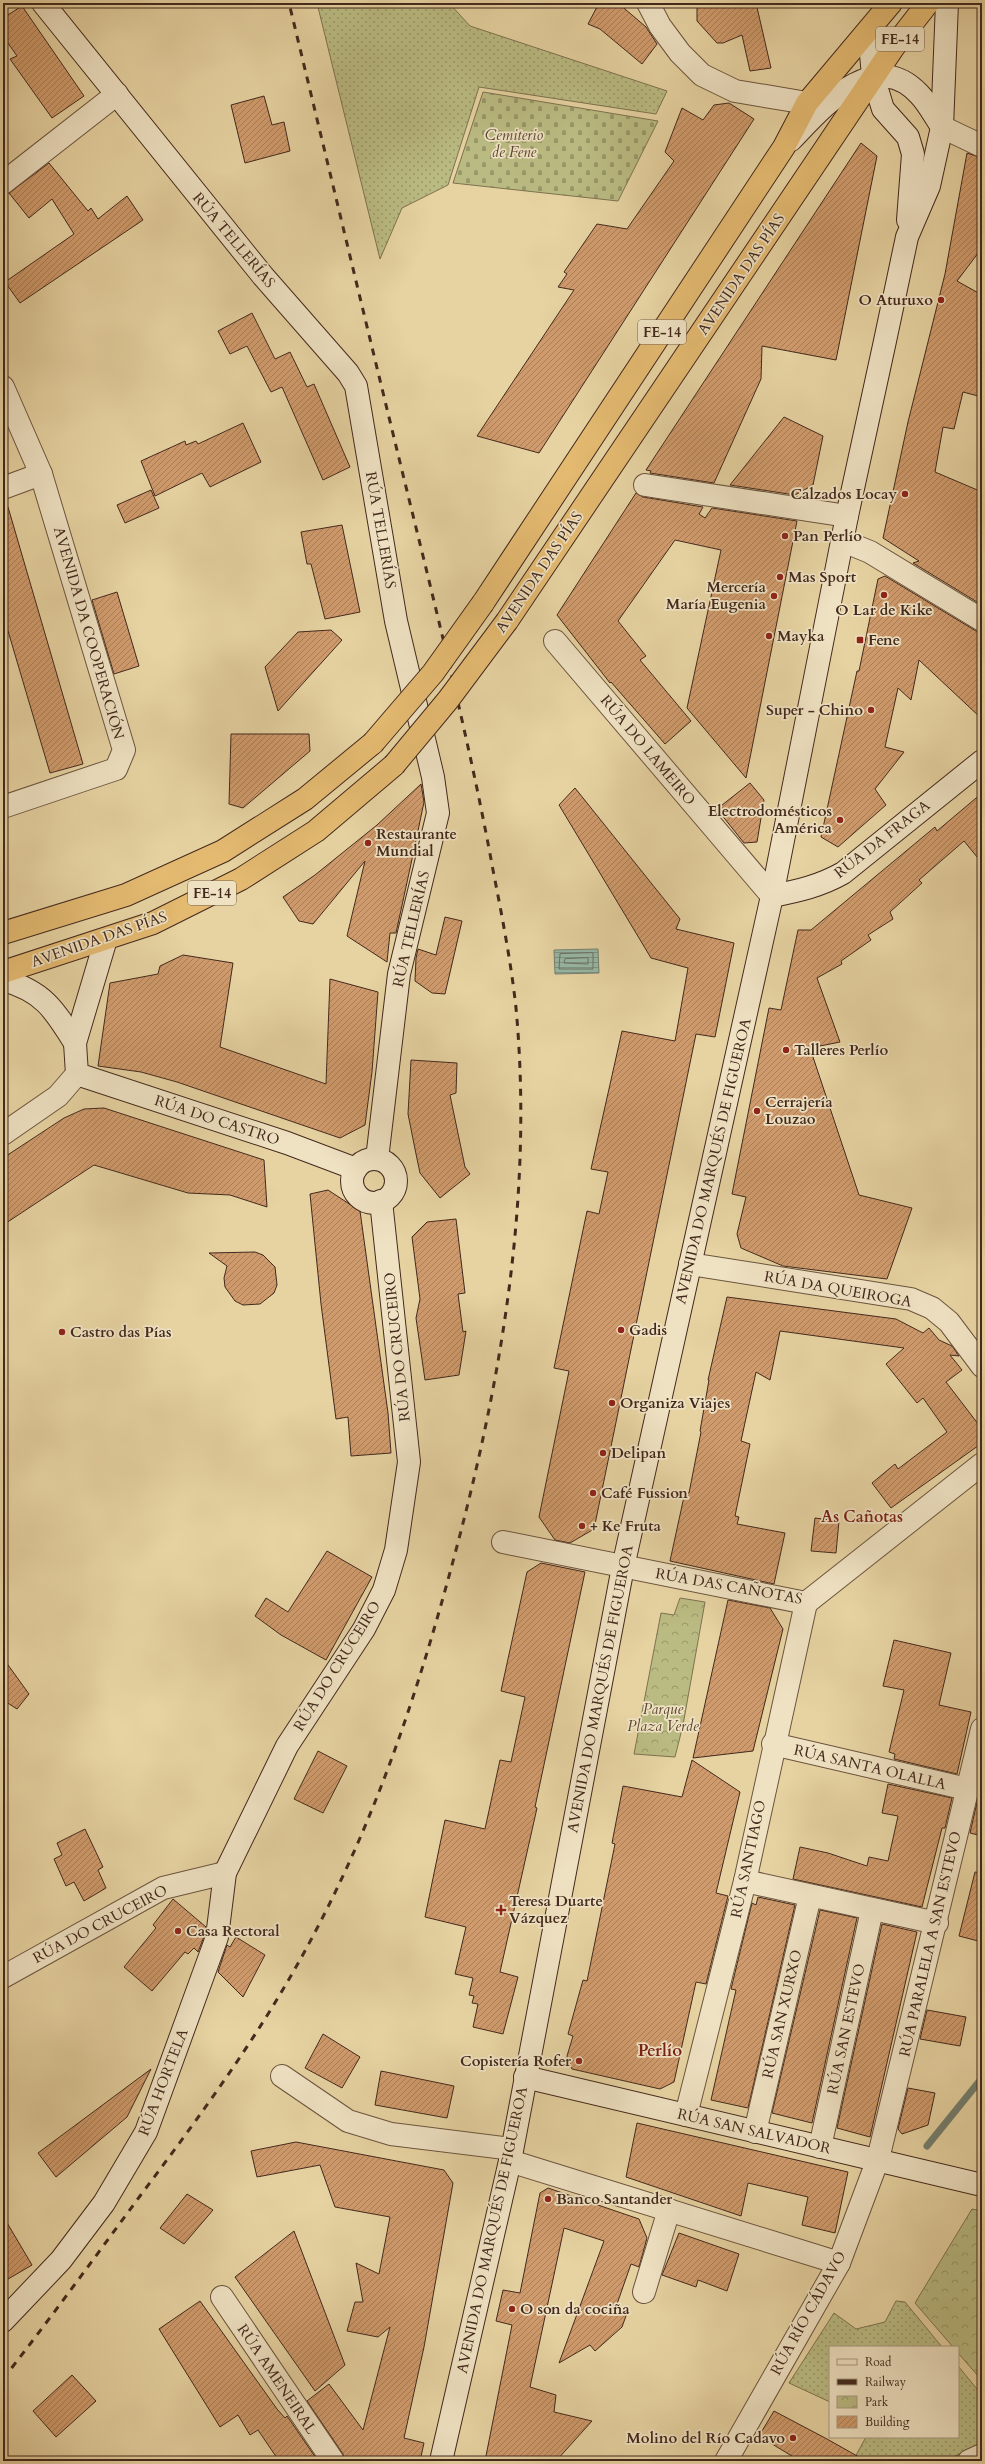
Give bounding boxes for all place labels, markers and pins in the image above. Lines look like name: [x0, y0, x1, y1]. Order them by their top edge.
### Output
place label: O Aturuxo: [859, 290, 933, 310]
marker: O Aturuxo: [936, 295, 946, 305]
place label: Calzados Locay: [790, 484, 897, 504]
marker: Calzados Locay: [900, 489, 910, 499]
place label: Pan Perlío: [793, 526, 862, 546]
marker: Pan Perlío: [780, 531, 790, 541]
place label: Mas Sport: [788, 567, 857, 587]
marker: Mas Sport: [775, 572, 785, 582]
place label: Mercería María Eugenia: [666, 577, 767, 614]
marker: O Lar de Kike: [879, 590, 889, 600]
marker: Mercería María Eugenia: [769, 591, 779, 601]
place label: O Lar de Kike: [835, 600, 933, 620]
place label: Mayka: [777, 626, 825, 646]
place label: Fene: [868, 630, 900, 650]
marker: Mayka: [764, 631, 774, 641]
marker: Fene: [855, 635, 865, 645]
place label: Super - Chino: [766, 700, 863, 720]
marker: Super - Chino: [866, 705, 876, 715]
place label: Electrodomésticos América: [708, 801, 833, 838]
marker: Electrodomésticos América: [835, 815, 845, 825]
place label: Restaurante Mundial: [376, 824, 457, 861]
marker: Restaurante Mundial: [363, 838, 373, 848]
place label: Talleres Perlío: [794, 1040, 888, 1060]
marker: Talleres Perlío: [781, 1045, 791, 1055]
place label: Cerrajería Louzao: [765, 1092, 833, 1129]
marker: Cerrajería Louzao: [752, 1106, 762, 1116]
place label: Gadis: [629, 1320, 667, 1340]
place label: Castro das Pías: [70, 1322, 171, 1342]
marker: Gadis: [616, 1325, 626, 1335]
marker: Castro das Pías: [57, 1327, 67, 1337]
place label: Organiza Viajes: [620, 1393, 730, 1413]
marker: Organiza Viajes: [607, 1398, 617, 1408]
place label: Delipan: [611, 1443, 666, 1463]
marker: Delipan: [598, 1448, 608, 1458]
place label: Café Fussion: [601, 1483, 688, 1503]
marker: Café Fussion: [588, 1488, 598, 1498]
place label: + Ke Fruta: [590, 1516, 662, 1536]
marker: + Ke Fruta: [577, 1521, 587, 1531]
place label: Teresa Duarte Vázquez: [509, 1891, 603, 1928]
marker: Teresa Duarte Vázquez: [496, 1905, 506, 1915]
place label: Casa Rectoral: [186, 1921, 280, 1941]
marker: Casa Rectoral: [173, 1926, 183, 1936]
place label: Copistería Rofer: [460, 2051, 572, 2071]
marker: Copistería Rofer: [574, 2056, 584, 2066]
place label: Banco Santander: [556, 2189, 673, 2209]
marker: Banco Santander: [543, 2194, 553, 2204]
place label: O son da cociña: [520, 2299, 630, 2319]
marker: O son da cociña: [507, 2304, 517, 2314]
place label: Molino del Río Cadavo: [626, 2428, 785, 2448]
marker: Molino del Río Cadavo: [788, 2433, 798, 2443]

